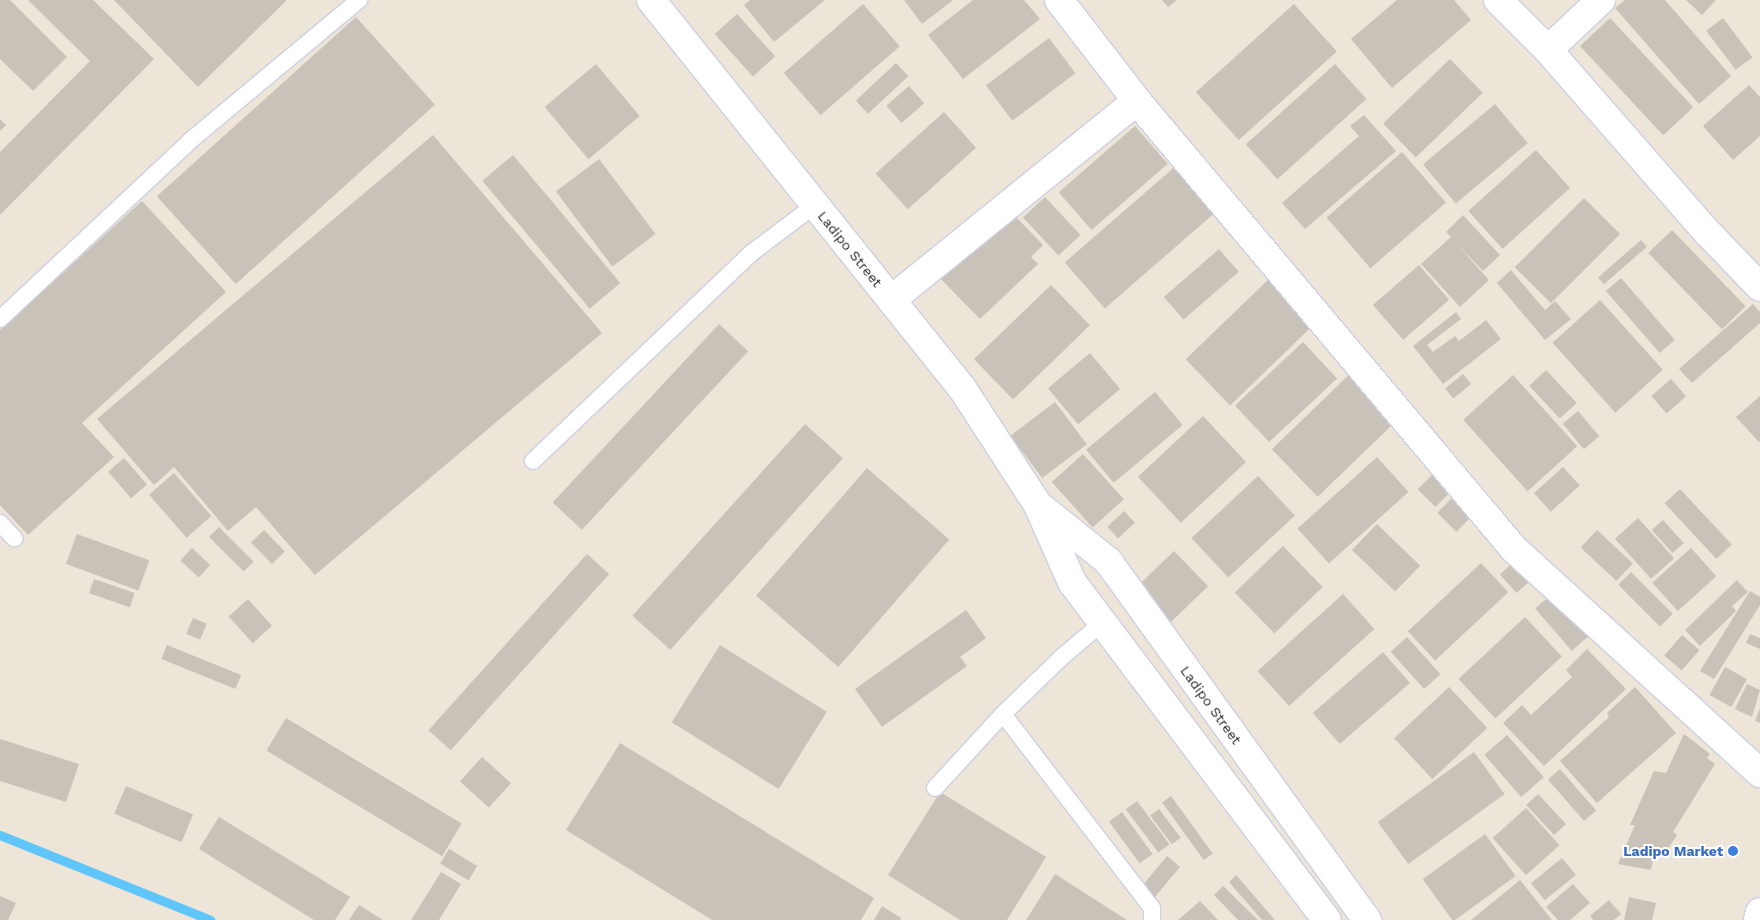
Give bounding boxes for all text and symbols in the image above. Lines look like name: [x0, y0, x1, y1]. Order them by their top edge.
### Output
street label: Ladipo Street: [814, 208, 886, 290]
street label: Ladipo Street: [1177, 662, 1245, 748]
place label: Ladipo Market: [1623, 843, 1723, 859]
marker: Ladipo Market: [1727, 845, 1739, 857]

